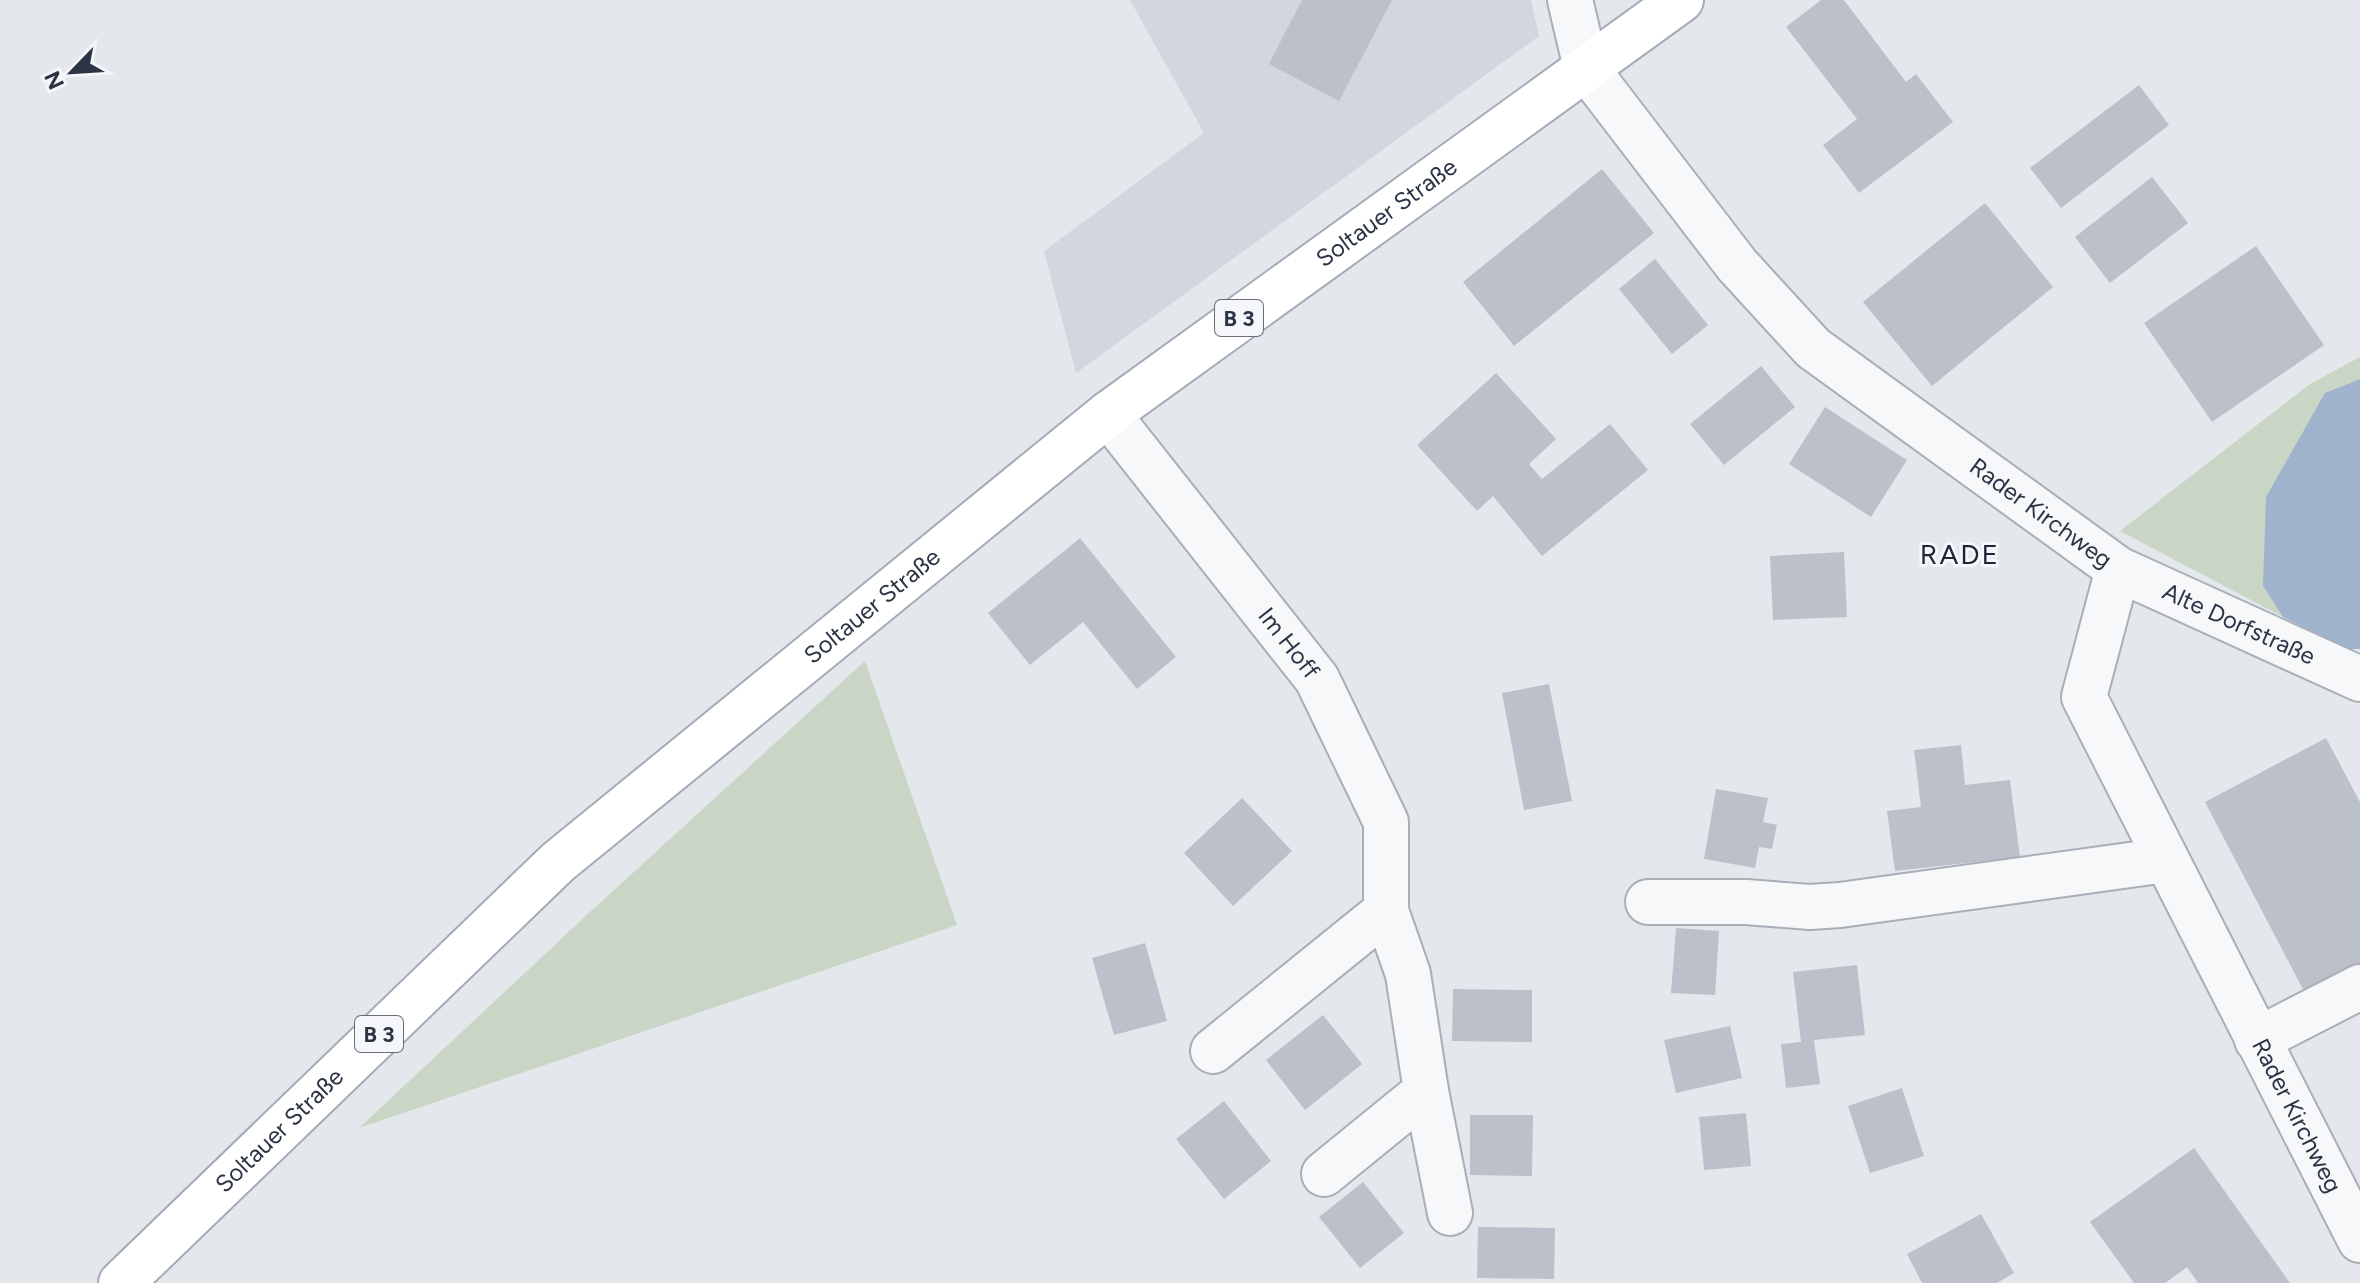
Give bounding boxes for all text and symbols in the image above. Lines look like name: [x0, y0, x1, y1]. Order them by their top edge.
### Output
north arrow: [32, 32, 112, 112]
text: N: [38, 67, 70, 94]
street label: Soltauer Straße: [1310, 152, 1462, 273]
road number: B 3: [1215, 300, 1263, 336]
street label: Rader Kirchweg: [1964, 451, 2118, 574]
district label: RADE: [1920, 537, 2000, 571]
street label: Soltauer Straße: [798, 542, 946, 670]
street label: Alte Dorfstraße: [2158, 576, 2320, 671]
street label: Im Hoff: [1252, 602, 1326, 684]
road number: B 3: [355, 1016, 403, 1052]
street label: Rader Kirchweg: [2246, 1034, 2348, 1197]
street label: Soltauer Straße: [209, 1062, 349, 1198]

